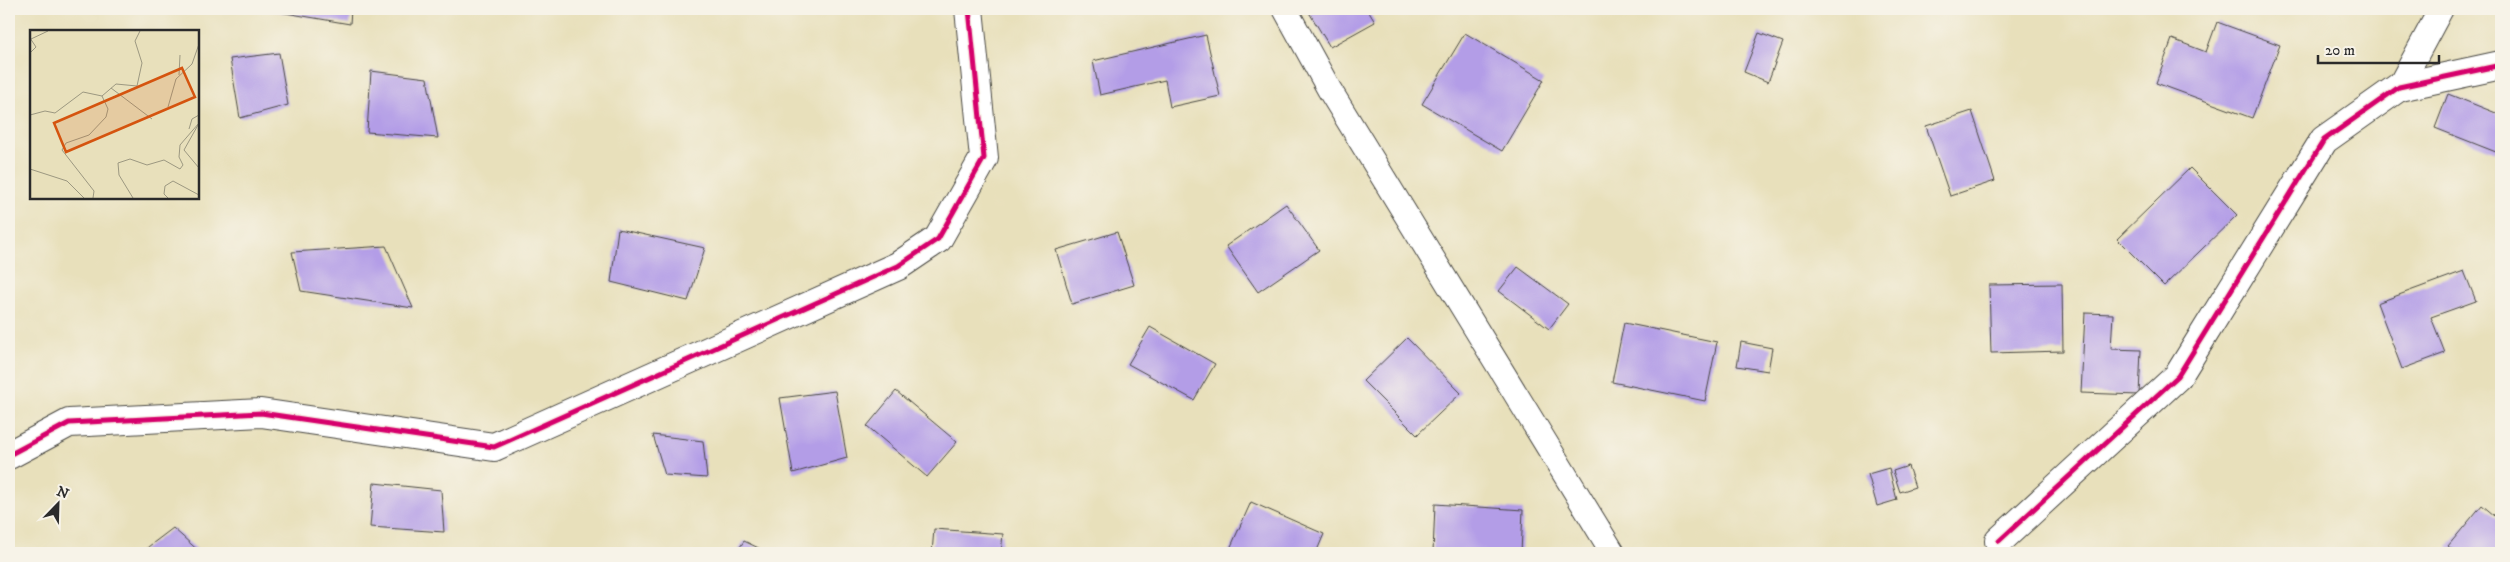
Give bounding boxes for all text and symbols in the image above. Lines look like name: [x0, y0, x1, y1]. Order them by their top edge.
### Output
inset map: [30, 30, 199, 199]
scale bar: [2318, 32, 2439, 64]
text: 20 m: [2325, 41, 2355, 60]
north arrow: [32, 480, 82, 530]
text: N: [54, 482, 72, 504]

